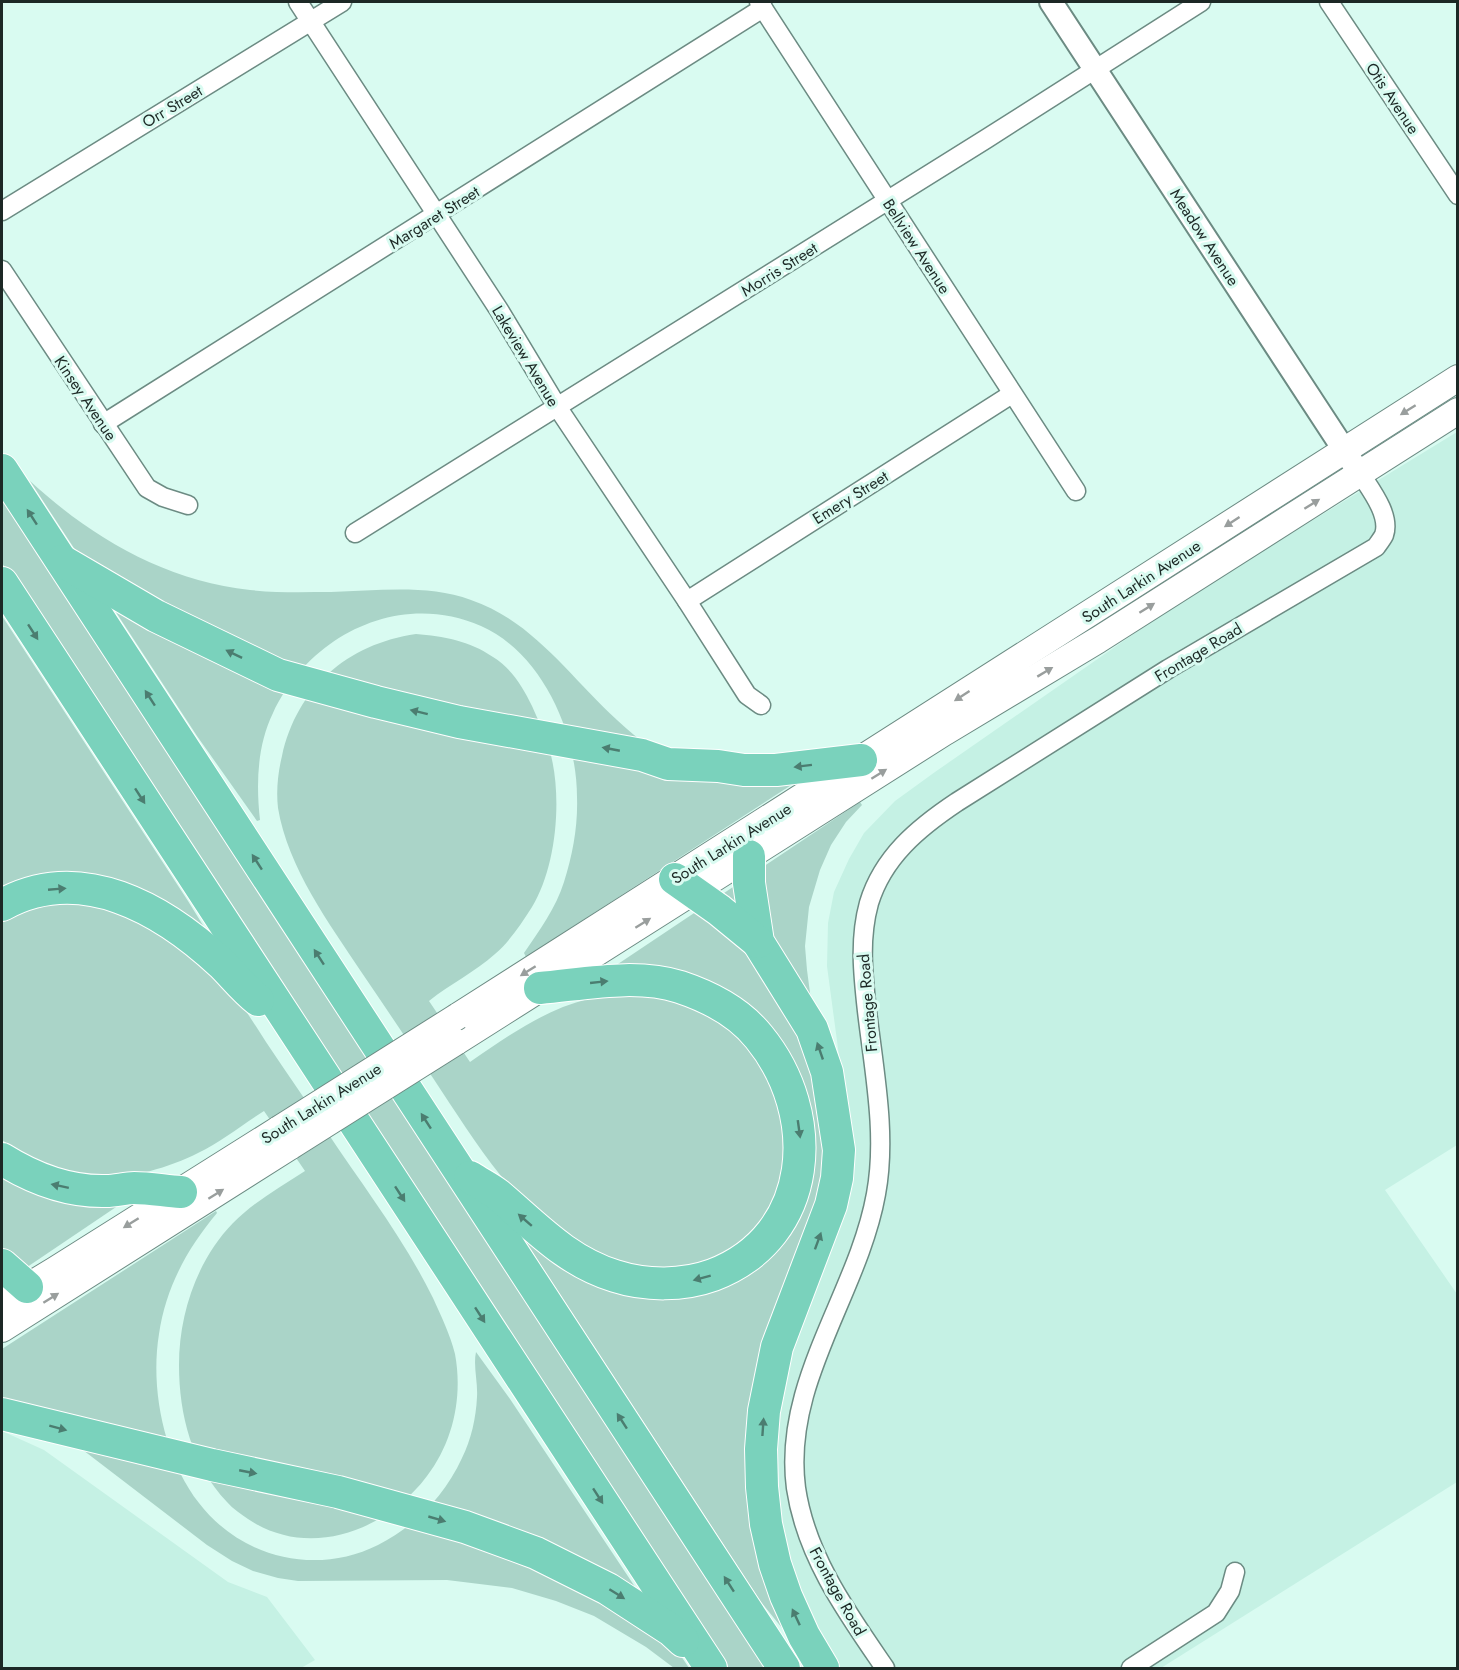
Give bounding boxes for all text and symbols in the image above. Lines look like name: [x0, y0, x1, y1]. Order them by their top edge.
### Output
street label: Otis Avenue: [1360, 58, 1425, 139]
street label: Orr Street: [138, 79, 207, 133]
street label: Margaret Street: [384, 180, 484, 254]
street label: Meadow Avenue: [1164, 184, 1245, 291]
street label: Bellview Avenue: [877, 194, 956, 298]
street label: Morris Street: [737, 237, 822, 302]
street label: Lakeview Avenue: [486, 301, 565, 411]
street label: Kinsey Avenue: [49, 351, 122, 445]
one-way arrow: [1400, 404, 1416, 415]
street label: Emery Street: [808, 465, 893, 530]
one-way arrow: [1304, 498, 1320, 509]
one-way arrow: [27, 509, 38, 525]
one-way arrow: [1224, 516, 1240, 527]
street label: South Larkin Avenue: [1077, 534, 1205, 629]
one-way arrow: [1139, 603, 1155, 614]
street label: Frontage Road: [1150, 617, 1246, 688]
one-way arrow: [28, 624, 39, 641]
one-way arrow: [226, 649, 243, 658]
one-way arrow: [1037, 666, 1053, 677]
one-way arrow: [145, 690, 156, 706]
one-way arrow: [954, 690, 970, 701]
one-way arrow: [410, 707, 429, 717]
one-way arrow: [601, 744, 620, 753]
one-way arrow: [794, 762, 813, 771]
one-way arrow: [871, 769, 887, 780]
one-way arrow: [134, 788, 145, 804]
street label: South Larkin Avenue: [667, 797, 796, 890]
one-way arrow: [251, 854, 263, 870]
one-way arrow: [48, 884, 67, 894]
one-way arrow: [635, 918, 651, 929]
one-way arrow: [314, 949, 325, 966]
street label: Frontage Road: [852, 953, 883, 1053]
one-way arrow: [520, 966, 536, 977]
one-way arrow: [589, 977, 608, 987]
one-way arrow: [814, 1042, 824, 1060]
street label: South Larkin Avenue: [257, 1057, 386, 1150]
one-way arrow: [420, 1113, 432, 1129]
one-way arrow: [794, 1120, 803, 1139]
one-way arrow: [50, 1181, 69, 1190]
one-way arrow: [394, 1185, 406, 1201]
one-way arrow: [208, 1188, 224, 1199]
one-way arrow: [518, 1214, 533, 1227]
one-way arrow: [123, 1217, 139, 1228]
one-way arrow: [814, 1232, 823, 1250]
one-way arrow: [693, 1274, 711, 1283]
one-way arrow: [43, 1292, 59, 1303]
one-way arrow: [474, 1307, 485, 1323]
one-way arrow: [617, 1413, 628, 1429]
one-way arrow: [758, 1418, 768, 1437]
one-way arrow: [49, 1423, 68, 1433]
one-way arrow: [239, 1468, 258, 1477]
one-way arrow: [592, 1488, 603, 1504]
one-way arrow: [428, 1515, 446, 1524]
street label: Frontage Road: [804, 1543, 871, 1640]
one-way arrow: [723, 1576, 734, 1593]
one-way arrow: [609, 1589, 625, 1600]
one-way arrow: [791, 1608, 800, 1625]

